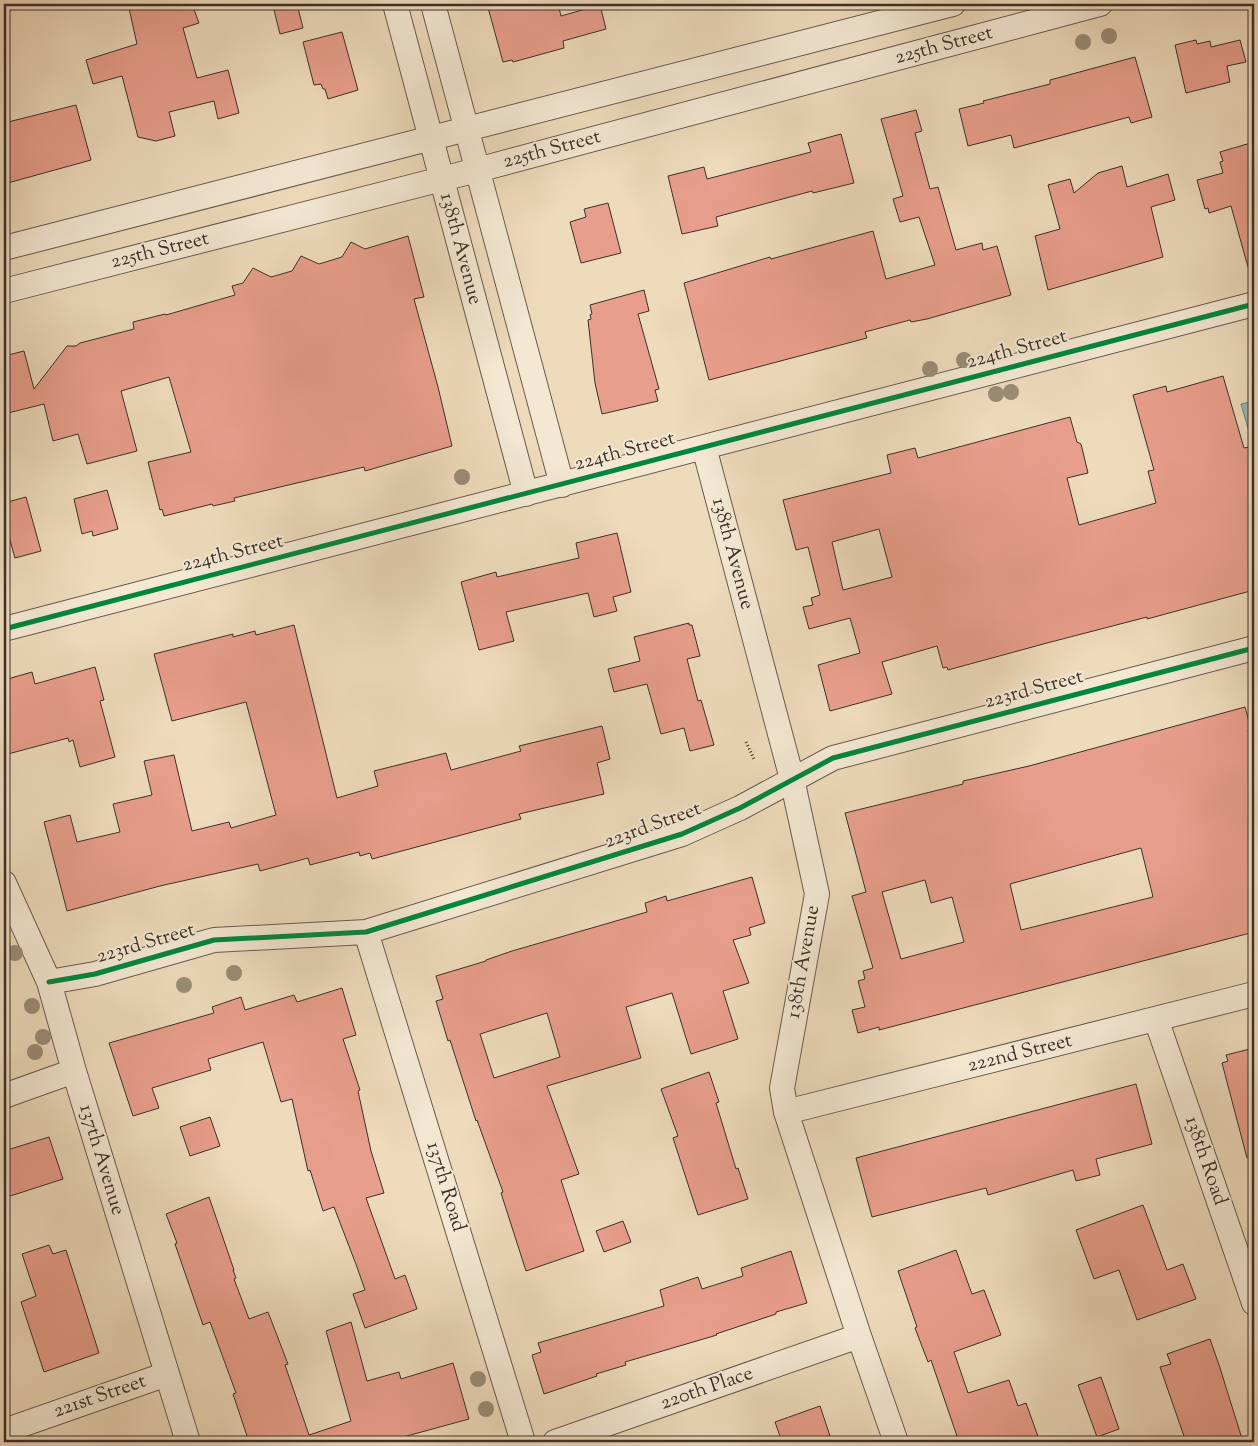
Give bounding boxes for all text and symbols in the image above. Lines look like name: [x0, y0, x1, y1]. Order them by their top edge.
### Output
street label: 225th Street: [892, 19, 996, 73]
street label: 225th Street: [500, 123, 604, 177]
street label: 138th Avenue: [431, 190, 489, 308]
street label: 225th Street: [108, 225, 212, 277]
street label: 224th Street: [963, 323, 1071, 377]
street label: 224th Street: [571, 425, 679, 479]
street label: 138th Avenue: [703, 495, 761, 613]
street label: 224th Street: [179, 527, 287, 581]
street label: 223rd Street: [981, 663, 1087, 717]
street label: 223rd Street: [600, 795, 706, 857]
street label: 138th Avenue: [780, 903, 828, 1021]
street label: 223rd Street: [93, 916, 199, 972]
street label: 222nd Street: [965, 1027, 1076, 1081]
street label: 137th Avenue: [70, 1101, 132, 1219]
street label: 138th Road: [1176, 1112, 1234, 1210]
street label: 137th Road: [418, 1138, 472, 1236]
street label: 220th Place: [657, 1360, 757, 1418]
street label: 221st Street: [50, 1368, 150, 1426]

